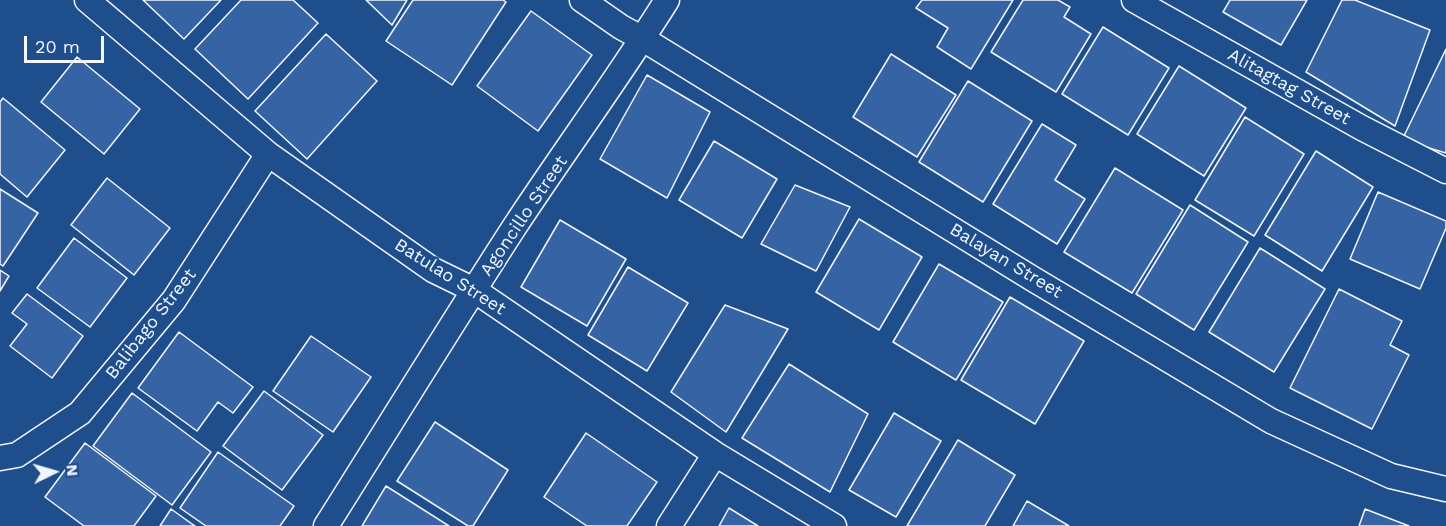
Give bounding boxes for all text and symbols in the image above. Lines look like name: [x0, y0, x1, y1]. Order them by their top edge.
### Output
scale bar: [27, 24, 106, 62]
text: 20 m: [35, 36, 80, 57]
street label: Alitagtag Street: [1224, 44, 1354, 130]
street label: Agoncillo Street: [476, 152, 572, 280]
street label: Balayan Street: [946, 219, 1066, 303]
street label: Batulao Street: [390, 234, 510, 320]
street label: Balibago Street: [101, 264, 201, 384]
north arrow: [24, 442, 84, 502]
text: N: [62, 464, 82, 477]

